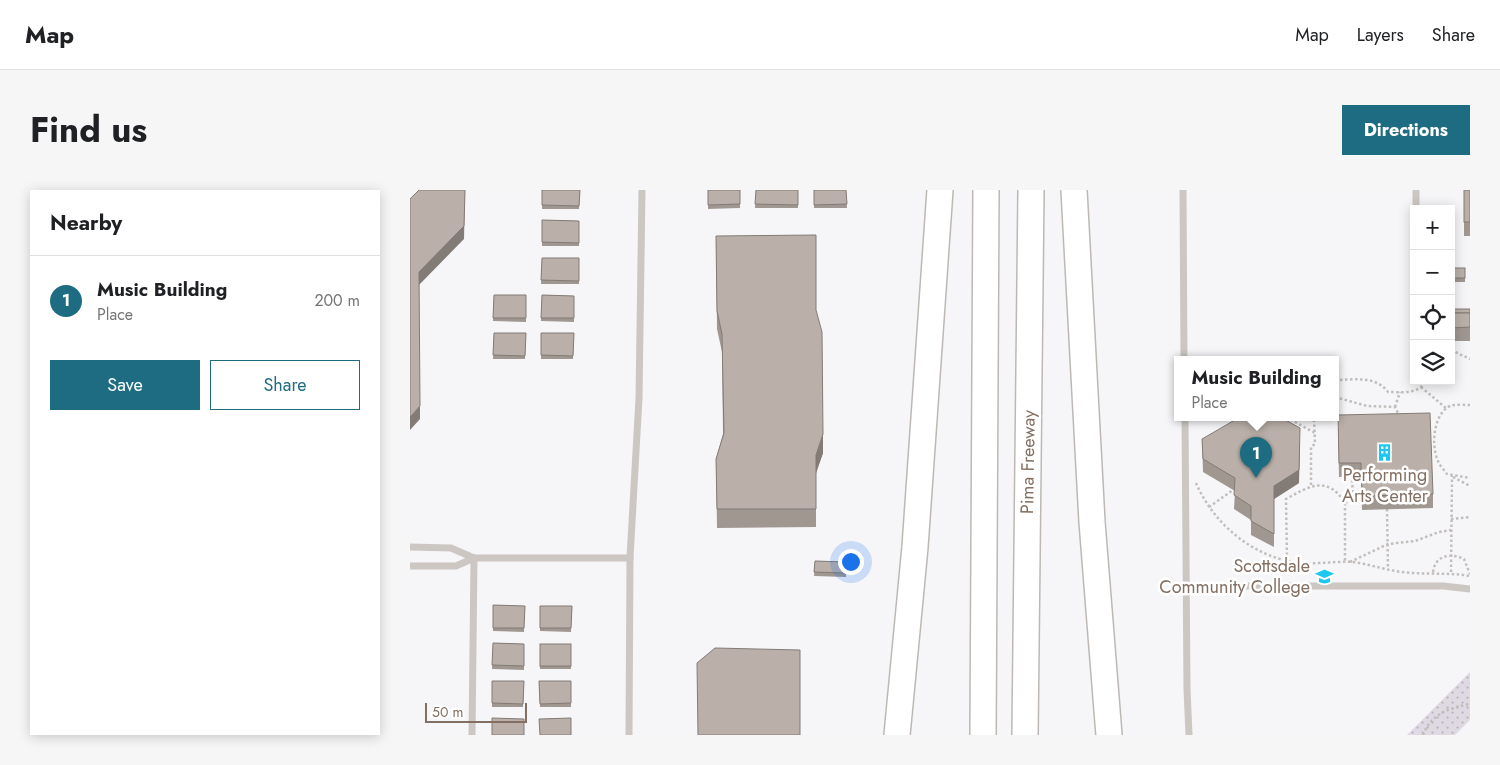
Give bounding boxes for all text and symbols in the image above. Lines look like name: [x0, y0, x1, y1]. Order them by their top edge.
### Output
text: Map: [25, 17, 74, 52]
text: Map: [1295, 22, 1329, 48]
text: Layers: [1357, 22, 1404, 48]
text: Share: [1432, 22, 1475, 48]
text: Find us: [30, 105, 147, 155]
button: Directions: [1342, 105, 1470, 155]
map controls: [1410, 205, 1455, 385]
button: +: [1410, 205, 1455, 250]
text: Nearby: [50, 208, 122, 238]
button: −: [1410, 250, 1455, 295]
text: Music Building: [97, 276, 227, 303]
text: 1: [62, 289, 70, 312]
text: 200 m: [314, 289, 360, 312]
button: locate: [1410, 295, 1455, 340]
text: Place: [97, 303, 133, 326]
button: layers: [1410, 340, 1455, 385]
popup: [1174, 356, 1339, 421]
button: Save: [50, 360, 200, 410]
button: Share: [210, 360, 360, 410]
text: Music Building: [1191, 364, 1322, 391]
text: Place: [1191, 391, 1227, 414]
street label: Pima Freeway: [1014, 410, 1042, 514]
pin: 1: [1240, 437, 1272, 478]
building icon: Performing Arts Center: [1375, 442, 1395, 462]
place label: Performing Arts Center: [1342, 462, 1429, 509]
your location: [838, 549, 864, 575]
place label: Scottsdale Community College: [1159, 553, 1310, 600]
school or university icon: Scottsdale Community College: [1314, 566, 1334, 586]
scale bar: [425, 700, 528, 723]
text: 50 m: [432, 702, 463, 722]

